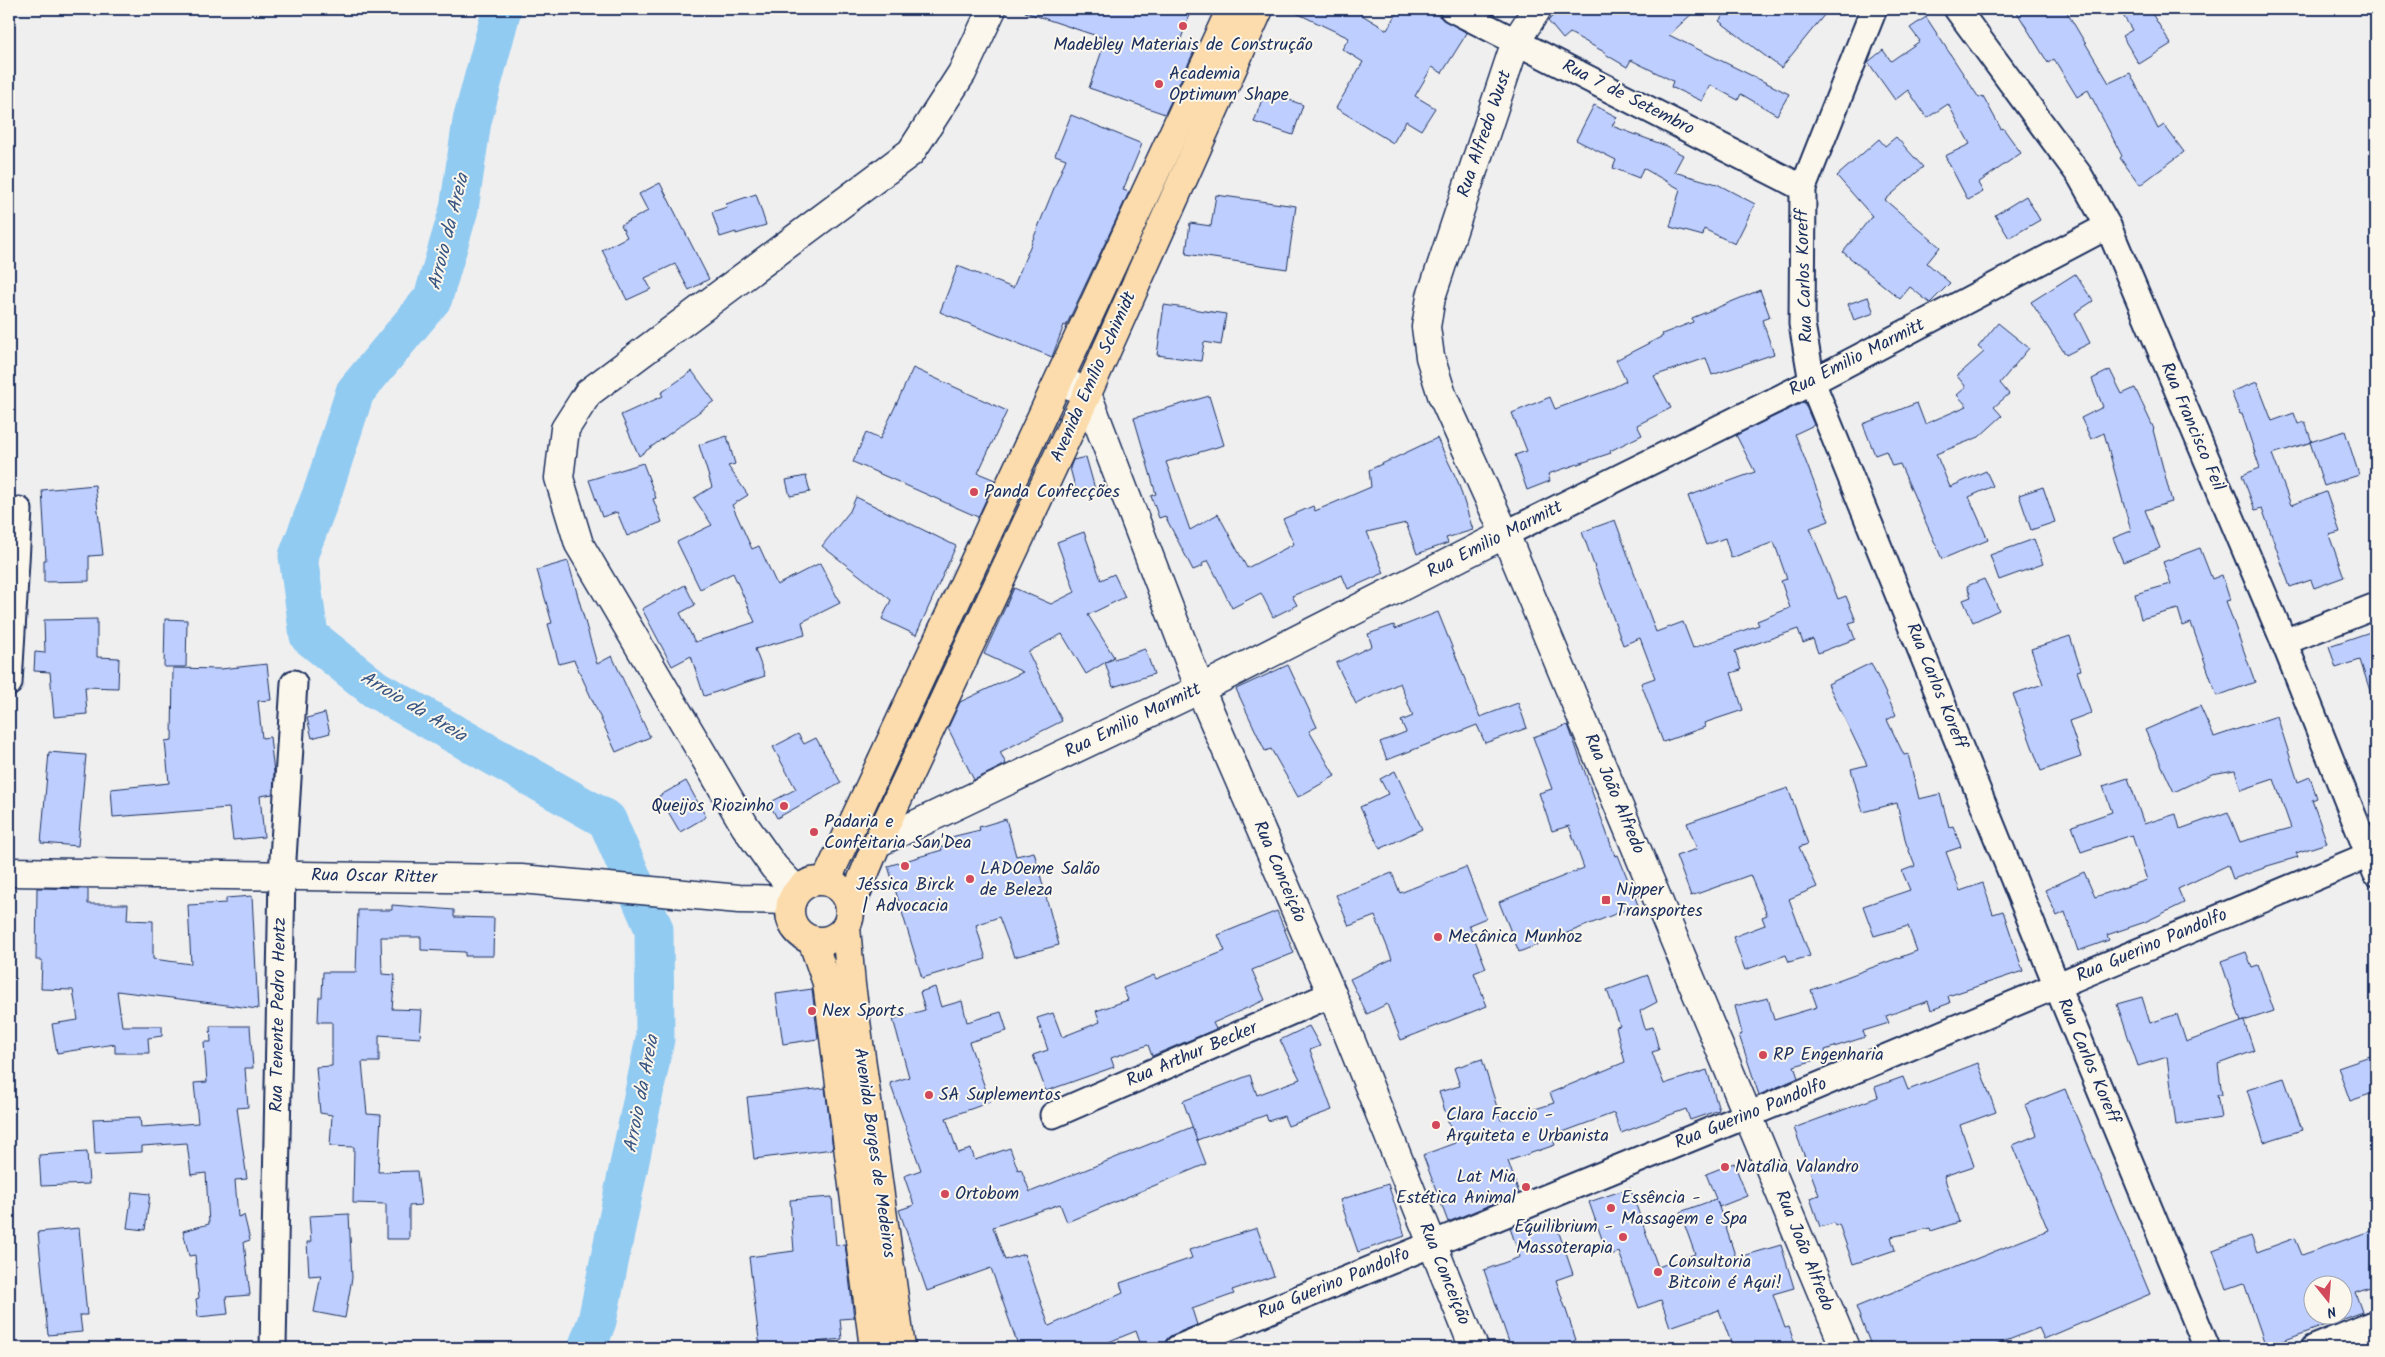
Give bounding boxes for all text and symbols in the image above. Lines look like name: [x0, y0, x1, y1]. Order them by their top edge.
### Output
marker: Madebley Materiais de Construção: [1177, 20, 1189, 32]
place label: Madebley Materiais de Construção: [1053, 31, 1313, 60]
street label: Rua 7 de Setembro: [1557, 52, 1699, 144]
place label: Academia Optimum Shape: [1169, 60, 1289, 110]
street label: Rua Alfredo Wust: [1450, 66, 1521, 201]
marker: Academia Optimum Shape: [1153, 78, 1165, 90]
water label: Arroio da Areia: [420, 169, 478, 294]
street label: Rua Carlos Koreff: [1788, 206, 1822, 343]
street label: Avenida Emílio Schimidt: [1043, 286, 1145, 467]
street label: Rua Emilio Marmitt: [1784, 311, 1931, 405]
street label: Rua Francisco Feil: [2152, 358, 2232, 497]
place label: Panda Confecções: [984, 478, 1120, 507]
marker: Panda Confecções: [968, 486, 980, 498]
street label: Rua Emilio Marmitt: [1422, 493, 1569, 587]
street label: Rua Carlos Koreff: [1897, 619, 1975, 756]
water label: Arroio da Areia: [354, 663, 473, 751]
street label: Rua Emilio Marmitt: [1060, 675, 1207, 767]
street label: Rua João Alfredo: [1576, 729, 1652, 859]
place label: Queijos Riozinho: [651, 792, 774, 821]
marker: Queijos Riozinho: [778, 800, 790, 812]
place label: Padaria e Confeitaria San'Dea: [824, 808, 971, 858]
street label: Rua Conceição: [1244, 816, 1314, 928]
marker: Padaria e Confeitaria San'Dea: [808, 826, 820, 838]
place label: LADOeme Salão de Beleza: [980, 855, 1100, 905]
marker: Jéssica Birck | Advocacia: [899, 860, 911, 872]
street label: Rua Oscar Ritter: [311, 861, 438, 893]
place label: Jéssica Birck | Advocacia: [856, 871, 954, 921]
marker: LADOeme Salão de Beleza: [964, 873, 976, 885]
place label: Nipper Transportes: [1616, 876, 1703, 926]
marker: Nipper Transportes: [1600, 894, 1612, 906]
street label: Rua Guerino Pandolfo: [2072, 901, 2232, 991]
street label: Rua Tenente Pedro Hentz: [263, 917, 295, 1113]
place label: Mecânica Munhoz: [1448, 923, 1583, 952]
marker: Mecânica Munhoz: [1432, 931, 1444, 943]
street label: Rua Carlos Koreff: [2049, 994, 2128, 1130]
place label: Nex Sports: [822, 997, 904, 1026]
marker: Nex Sports: [806, 1005, 818, 1017]
street label: Rua Arthur Becker: [1122, 1014, 1263, 1096]
water label: Arroio da Areia: [616, 1032, 668, 1155]
place label: RP Engenharia: [1773, 1041, 1884, 1070]
street label: Avenida Borges de Medeiros: [845, 1046, 903, 1260]
marker: RP Engenharia: [1757, 1049, 1769, 1061]
street label: Rua Guerino Pandolfo: [1670, 1070, 1832, 1158]
place label: SA Suplementos: [939, 1081, 1061, 1110]
marker: SA Suplementos: [923, 1089, 935, 1101]
place label: Clara Faccio - Arquiteta e Urbanista: [1446, 1101, 1609, 1151]
marker: Clara Faccio - Arquiteta e Urbanista: [1430, 1119, 1442, 1131]
place label: Natália Valandro: [1735, 1153, 1859, 1182]
marker: Natália Valandro: [1719, 1161, 1731, 1173]
place label: Lat Mia Estética Animal: [1396, 1163, 1517, 1213]
place label: Ortobom: [955, 1180, 1019, 1209]
marker: Lat Mia Estética Animal: [1520, 1181, 1532, 1193]
place label: Essência - Massagem e Spa: [1621, 1184, 1748, 1234]
street label: Rua João Alfredo: [1766, 1186, 1842, 1316]
marker: Ortobom: [939, 1188, 951, 1200]
marker: Essência - Massagem e Spa: [1605, 1202, 1617, 1214]
place label: Equilibrium - Massoterapia: [1514, 1213, 1613, 1263]
street label: Rua Conceição: [1410, 1218, 1478, 1330]
marker: Equilibrium - Massoterapia: [1617, 1231, 1629, 1243]
street label: Rua Guerino Pandolfo: [1253, 1240, 1415, 1328]
place label: Consultoria Bitcoin é Aqui!: [1668, 1248, 1782, 1298]
marker: Consultoria Bitcoin é Aqui!: [1652, 1266, 1664, 1278]
north arrow: [2302, 1274, 2352, 1324]
text: N: [2324, 1300, 2339, 1323]

